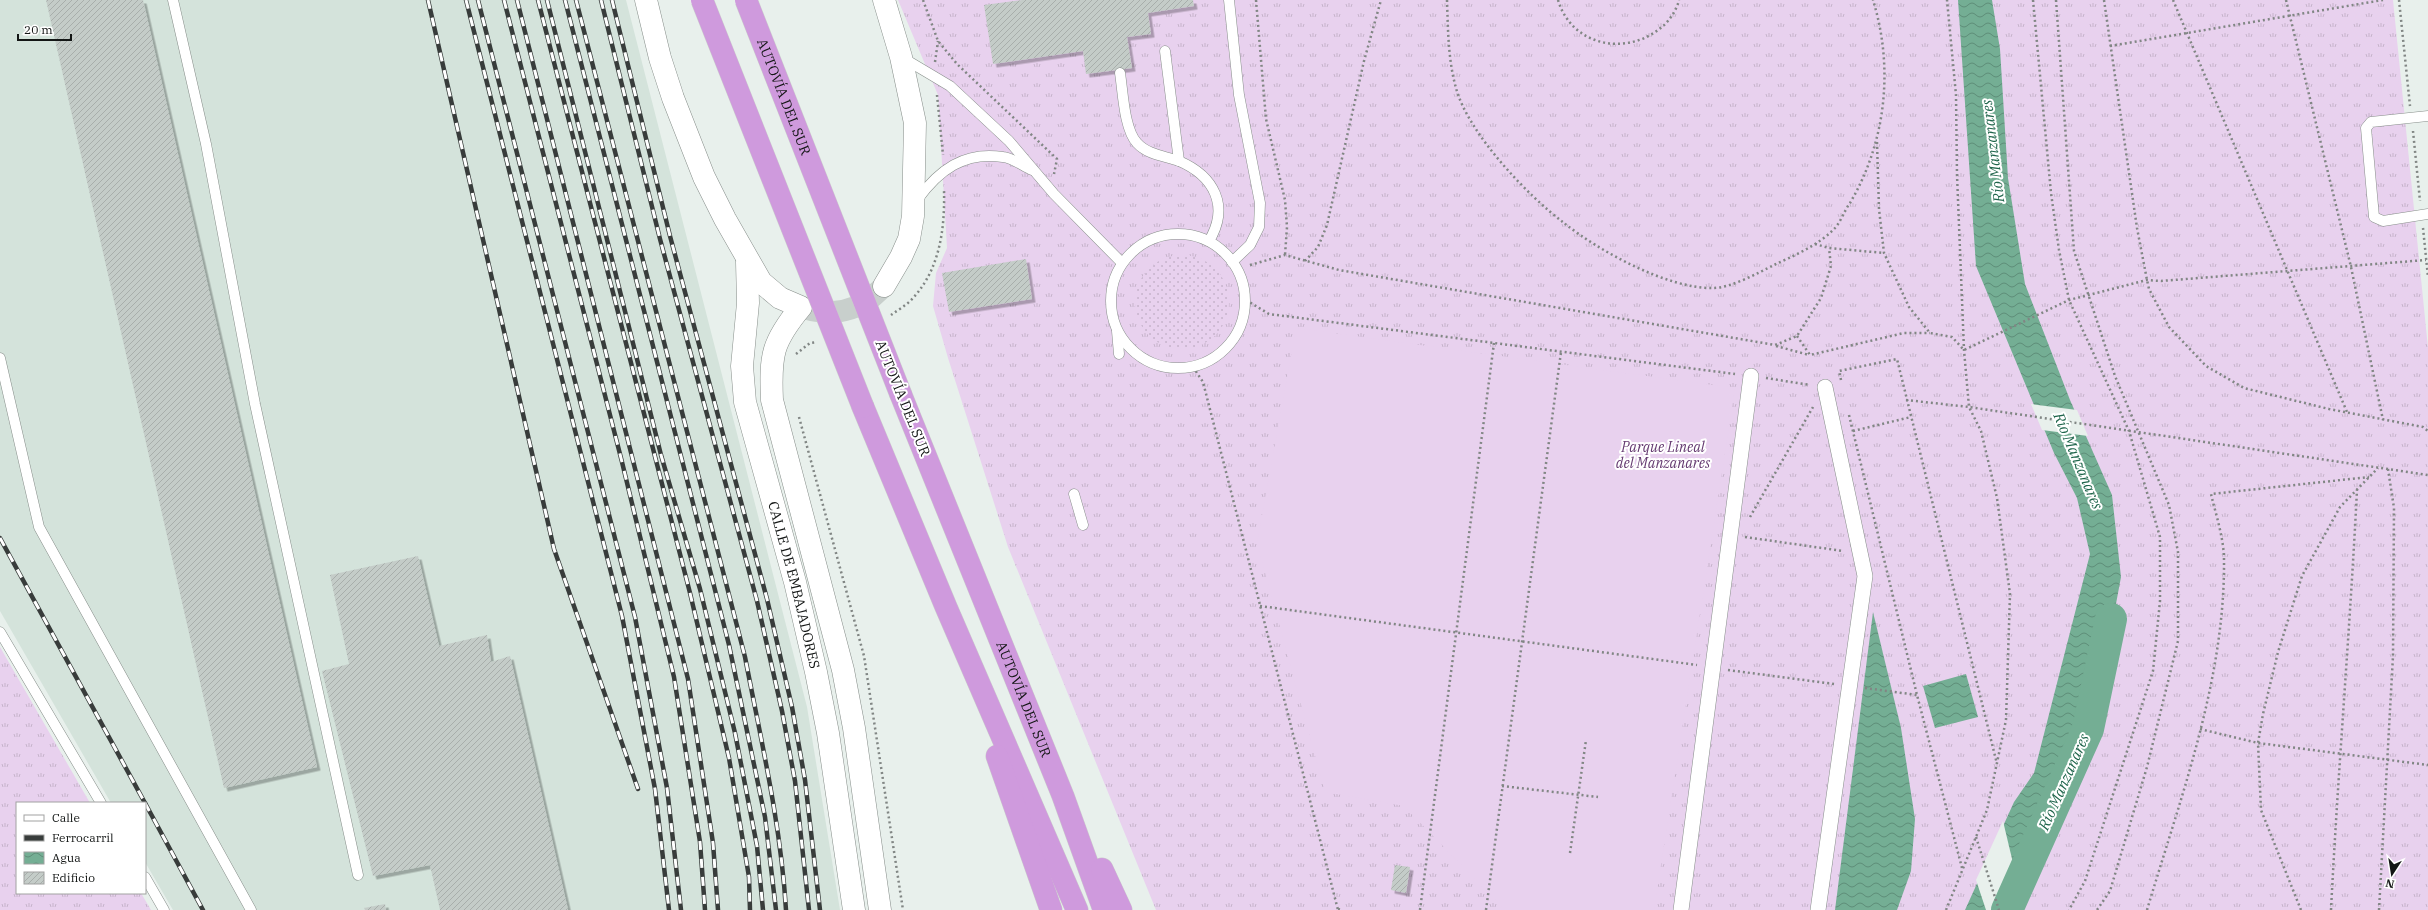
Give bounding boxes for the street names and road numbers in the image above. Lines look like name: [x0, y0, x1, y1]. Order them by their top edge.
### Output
street label: AUTOVÍA DEL SUR: [753, 36, 815, 158]
street label: AUTOVÍA DEL SUR: [871, 337, 936, 459]
street label: CALLE DE EMBAJADORES: [764, 499, 824, 671]
street label: AUTOVÍA DEL SUR: [992, 638, 1056, 760]

